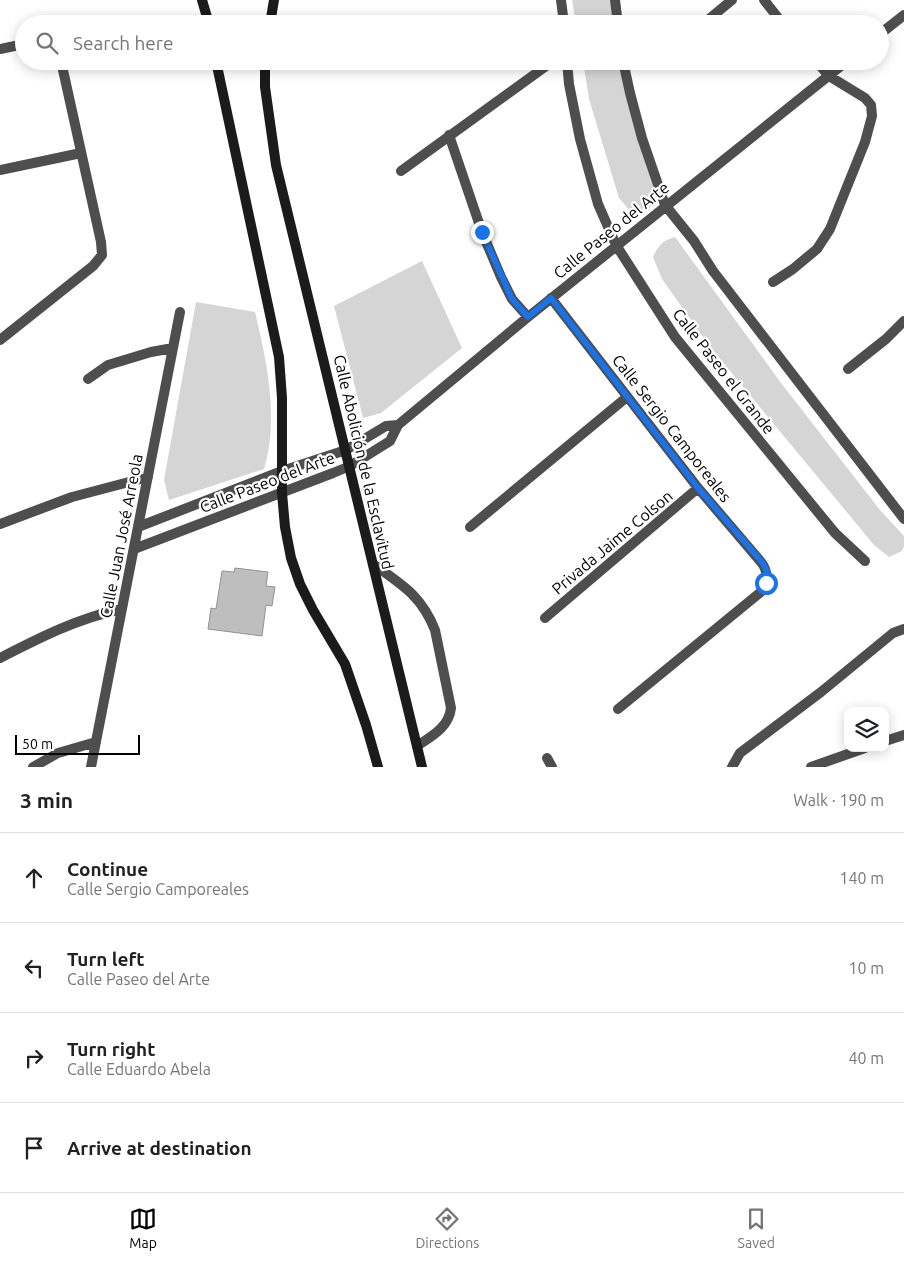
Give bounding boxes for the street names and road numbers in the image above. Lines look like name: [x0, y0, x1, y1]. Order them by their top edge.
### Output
street label: Calle Paseo del Arte: [550, 178, 672, 282]
street label: Calle Paseo el Grande: [669, 305, 779, 437]
street label: Calle Sergio Camporeales: [609, 351, 735, 505]
street label: Calle Abolición de la Esclavitud: [331, 353, 397, 571]
street label: Calle Paseo del Arte: [197, 448, 337, 516]
street label: Calle Juan José Arreola: [96, 452, 146, 620]
street label: Privada Jaime Colson: [548, 486, 676, 598]

